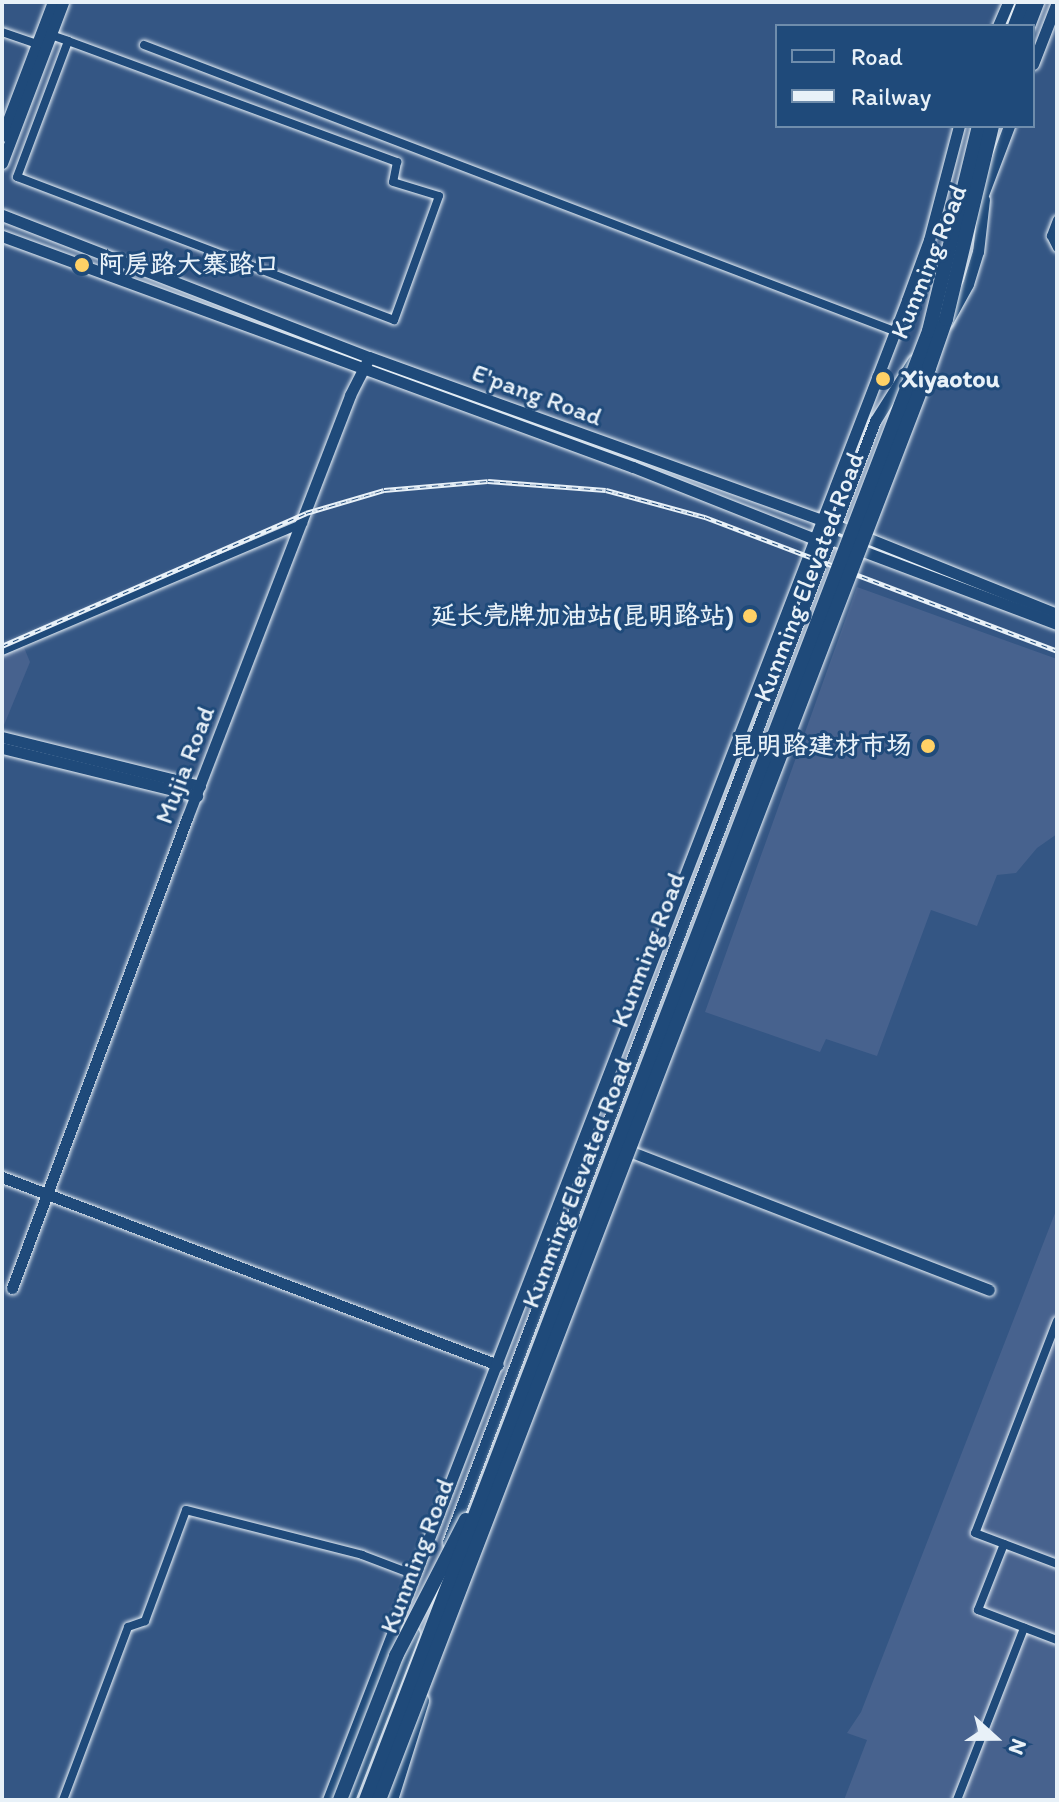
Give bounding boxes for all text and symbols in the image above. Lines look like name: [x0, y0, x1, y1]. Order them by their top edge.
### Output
legend: [775, 24, 1035, 128]
text: Road: [851, 42, 903, 71]
text: Railway: [851, 82, 931, 111]
street label: Kunming Road: [884, 181, 974, 343]
place label: 阿房路大寨路口: [98, 249, 280, 281]
marker: 阿房路大寨路口: [73, 256, 91, 274]
street label: E'pang Road: [468, 357, 606, 433]
place label: Xiyaotou: [901, 363, 1000, 395]
marker: Xiyaotou: [872, 368, 894, 390]
street label: Kunming Elevated Road: [747, 448, 871, 706]
place label: 延长壳牌加油站(昆明路站): [431, 600, 734, 632]
marker: 延长壳牌加油站(昆明路站): [741, 607, 759, 625]
street label: Mujia Road: [148, 702, 222, 828]
place label: 昆明路建材市场: [730, 730, 912, 762]
marker: 昆明路建材市场: [919, 737, 937, 755]
street label: Kunming Road: [604, 868, 692, 1032]
street label: Kunming Elevated Road: [515, 1054, 639, 1312]
street label: Kunming Road: [373, 1474, 461, 1638]
north arrow: [955, 1698, 1035, 1778]
text: N: [1003, 1735, 1033, 1759]

